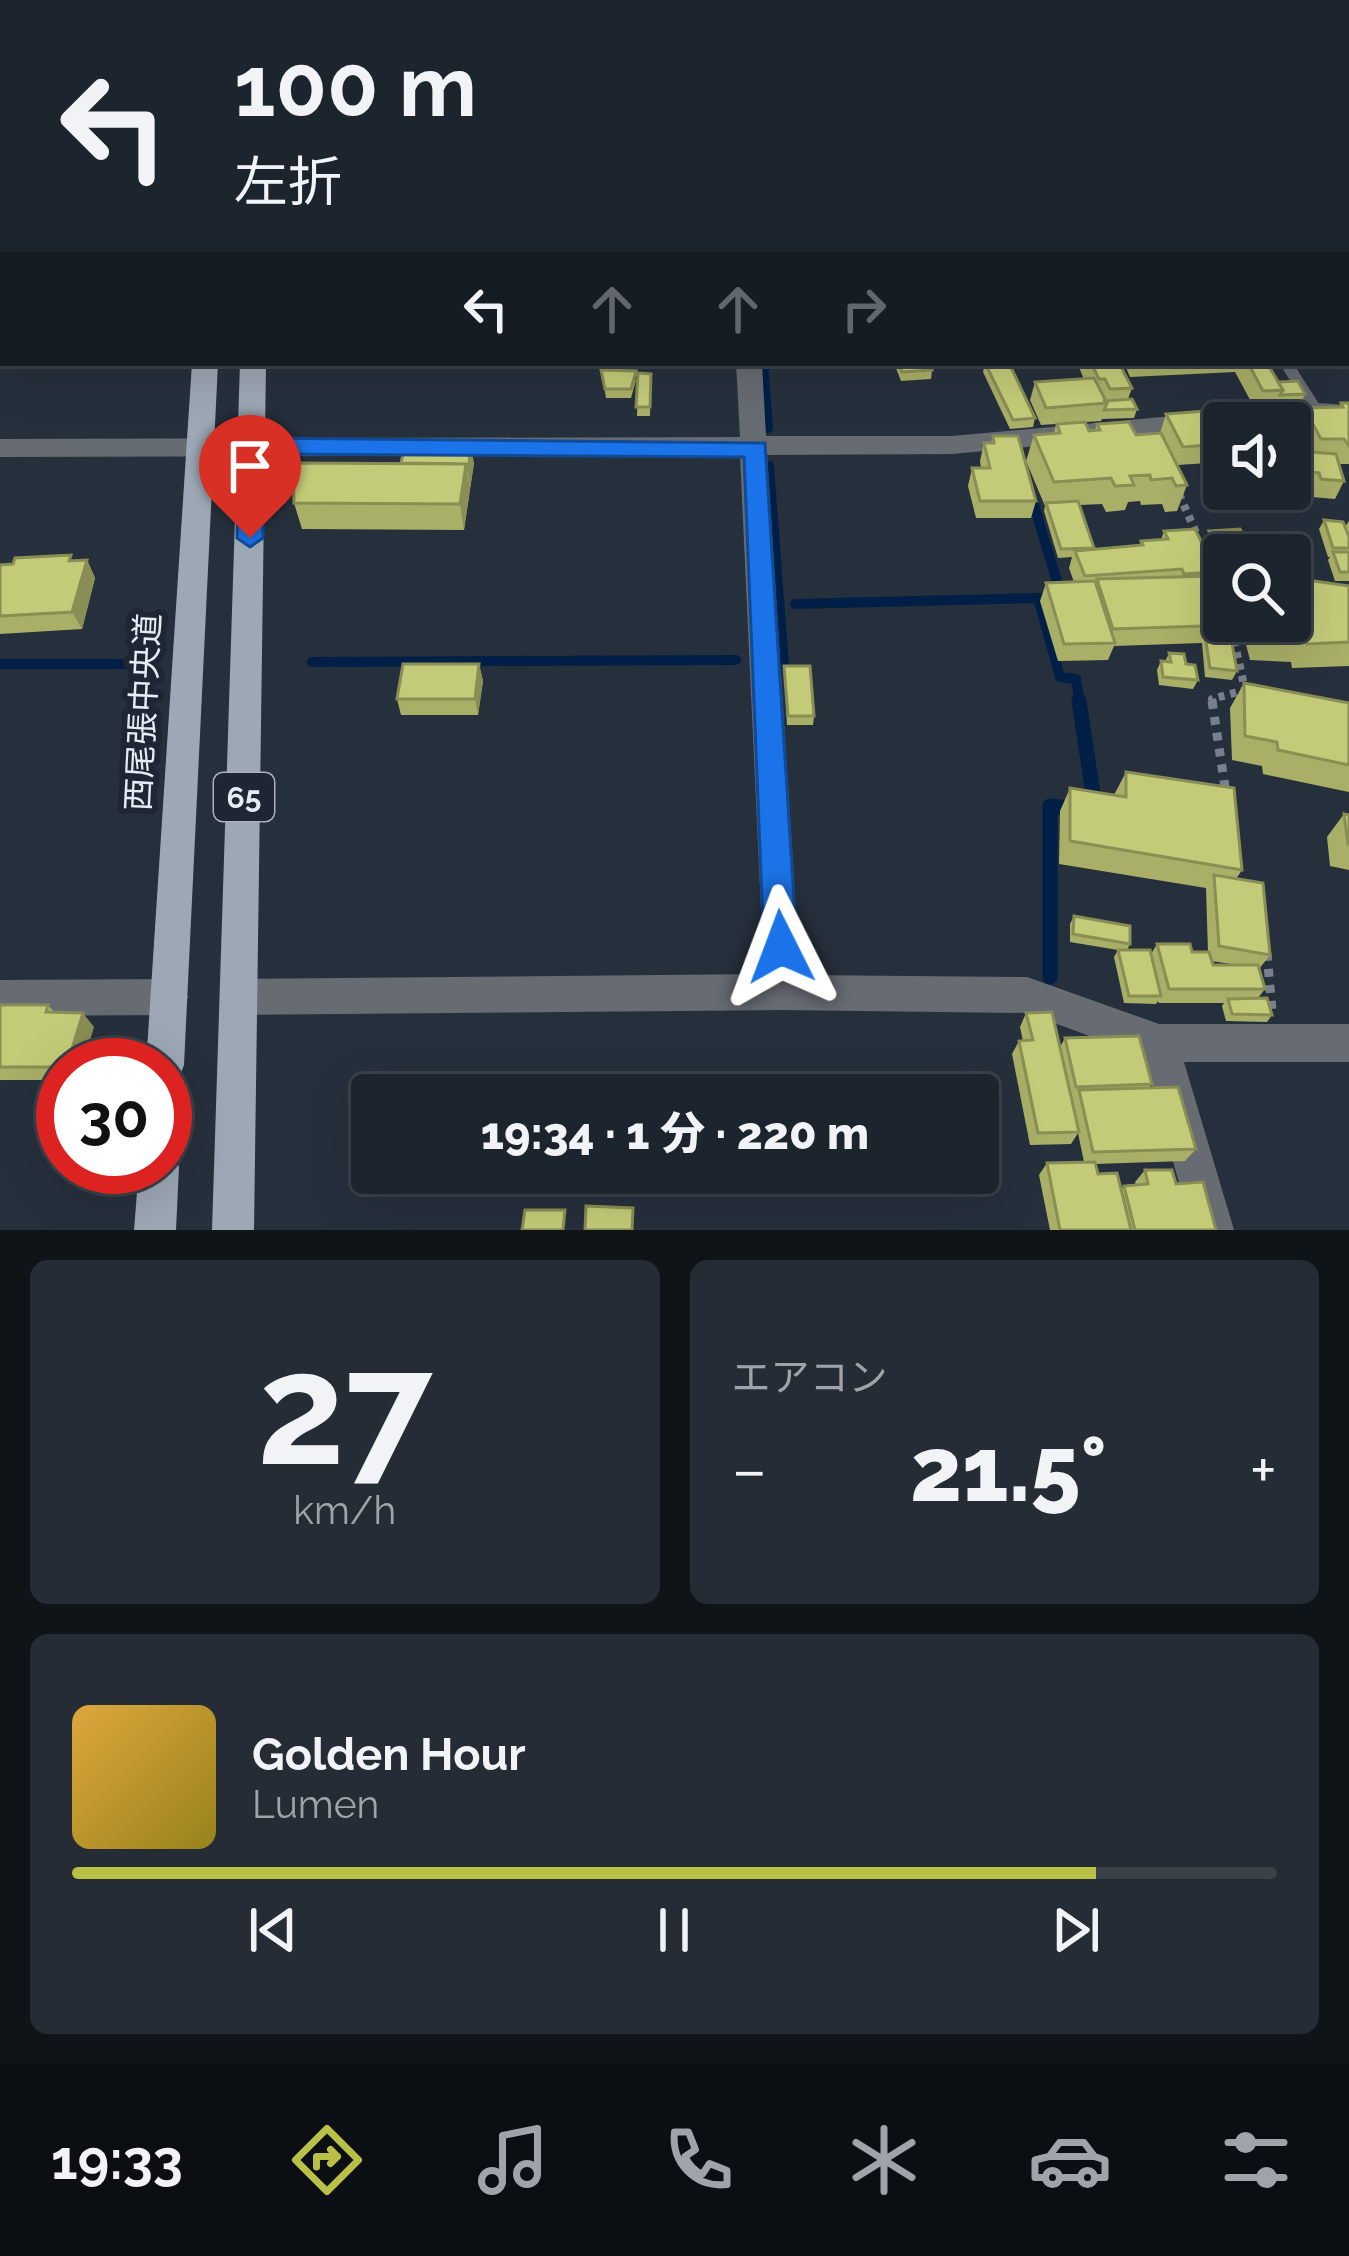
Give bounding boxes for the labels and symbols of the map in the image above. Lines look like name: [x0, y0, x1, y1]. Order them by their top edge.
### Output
pin: [199, 415, 301, 538]
street label: 西尾張中央道: [118, 612, 168, 812]
road number: 65: [214, 773, 274, 821]
position arrow: [718, 884, 844, 1010]
speed limit sign: 30: [36, 1038, 192, 1194]

